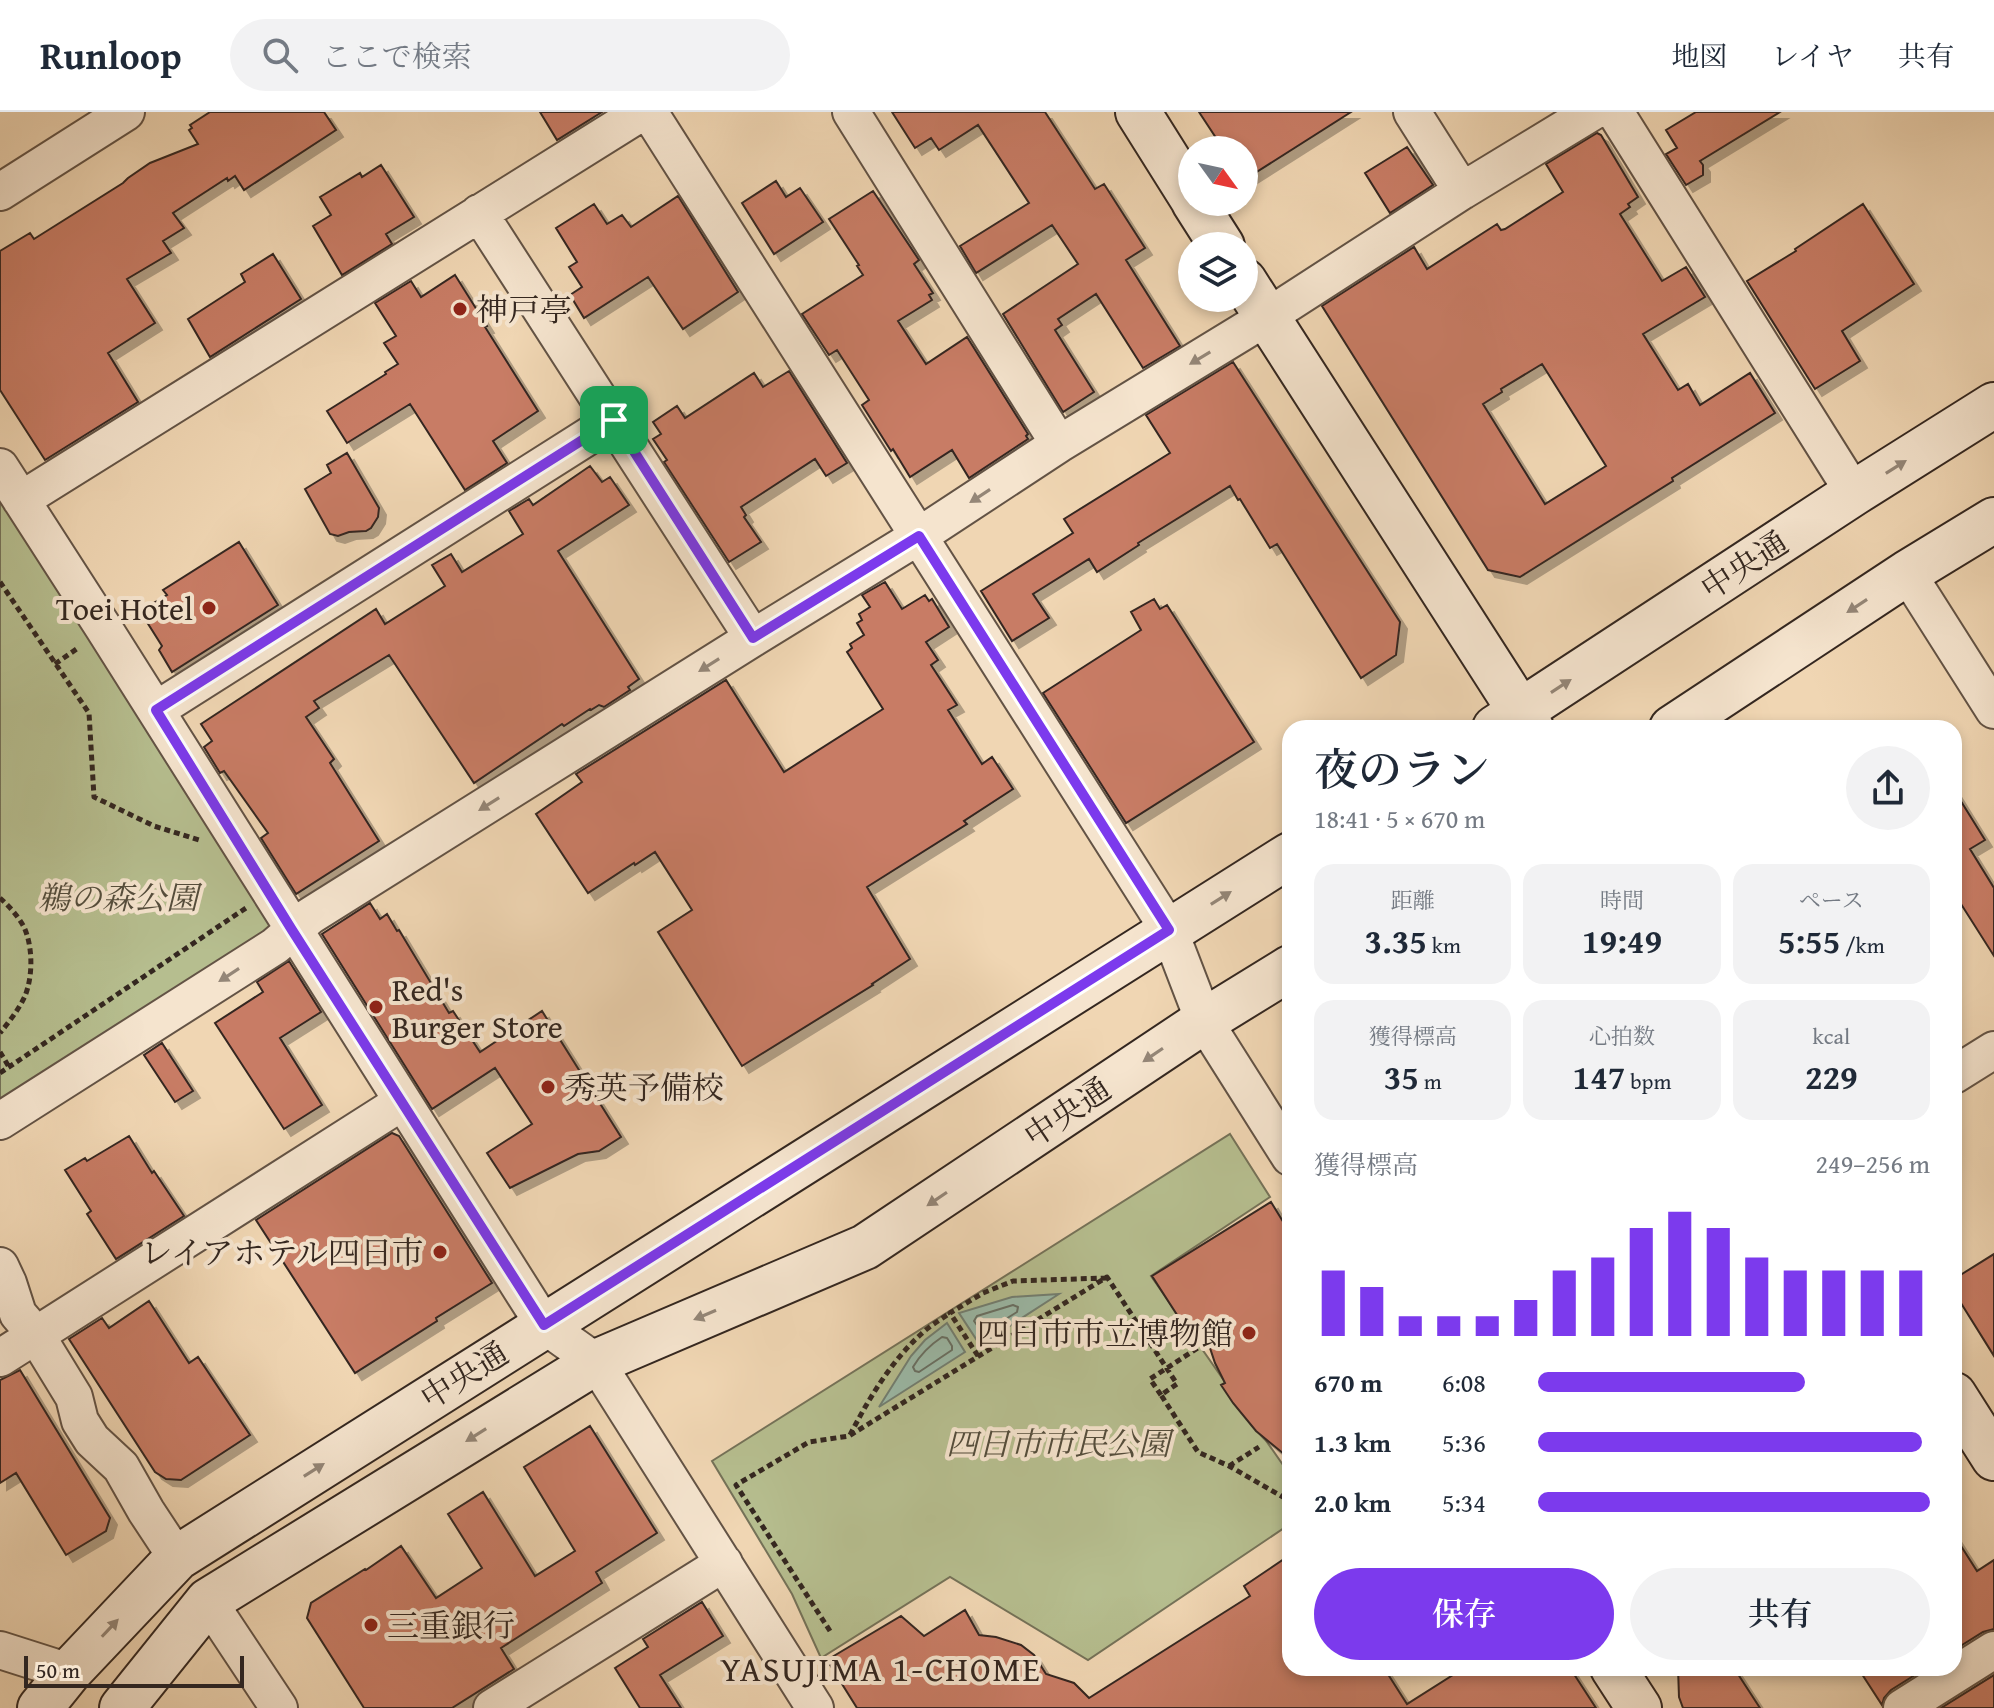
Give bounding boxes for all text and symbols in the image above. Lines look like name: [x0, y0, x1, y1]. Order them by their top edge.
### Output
search box: [230, 19, 790, 91]
text: Runloop: [40, 27, 182, 83]
icon: search: [258, 33, 302, 77]
text: ここで検索: [322, 34, 472, 78]
text: 地図: [1671, 35, 1727, 76]
text: レイヤ: [1771, 35, 1854, 76]
text: 共有: [1898, 35, 1954, 76]
north arrow: [1178, 136, 1258, 216]
map controls: [1178, 136, 1258, 312]
button: layers: [1178, 232, 1258, 312]
place label: 神戸亭: [476, 286, 572, 333]
marker: 神戸亭: [451, 300, 469, 318]
one-way arrow: [1189, 351, 1211, 365]
pin: [580, 386, 648, 454]
icon: arrive: [592, 398, 636, 442]
one-way arrow: [1885, 460, 1907, 474]
one-way arrow: [969, 488, 991, 503]
street label: 中央通: [1691, 519, 1797, 611]
place label: Toei Hotel: [56, 585, 193, 632]
marker: Toei Hotel: [200, 599, 218, 617]
one-way arrow: [1846, 599, 1868, 613]
one-way arrow: [699, 658, 720, 673]
one-way arrow: [1550, 679, 1572, 694]
text: 夜のラン: [1314, 737, 1490, 801]
button: share: [1846, 746, 1930, 830]
one-way arrow: [479, 796, 500, 811]
text: 18:41 · 5 × 670 m: [1314, 799, 1485, 838]
park label: 鵜の森公園: [38, 874, 203, 921]
text: 距離: [1391, 884, 1435, 916]
text: 時間: [1600, 884, 1644, 916]
text: ペース: [1799, 884, 1864, 916]
one-way arrow: [1210, 891, 1232, 905]
text: 3.35: [1364, 916, 1427, 965]
text: 19:49: [1582, 916, 1662, 965]
text: 5:55: [1778, 916, 1840, 965]
text: km: [1427, 929, 1461, 961]
text: /km: [1840, 929, 1885, 961]
place label: Red's Burger Store: [392, 966, 563, 1050]
one-way arrow: [219, 968, 240, 983]
marker: Red's Burger Store: [367, 998, 385, 1016]
text: 獲得標高: [1369, 1020, 1457, 1052]
text: 心拍数: [1589, 1020, 1655, 1052]
text: kcal: [1813, 1020, 1850, 1052]
one-way arrow: [1143, 1047, 1164, 1062]
text: 35: [1384, 1052, 1419, 1101]
text: 147: [1573, 1052, 1625, 1101]
text: 229: [1805, 1052, 1858, 1101]
place label: 秀英予備校: [564, 1064, 724, 1111]
text: m: [1419, 1065, 1442, 1097]
text: bpm: [1625, 1065, 1671, 1097]
street label: 中央通: [1014, 1066, 1120, 1158]
marker: 秀英予備校: [539, 1078, 557, 1096]
text: 249–256 m: [1816, 1144, 1930, 1183]
text: 獲得標高: [1314, 1145, 1418, 1184]
one-way arrow: [926, 1191, 948, 1205]
place label: レイアホテル四日市: [140, 1229, 424, 1276]
marker: レイアホテル四日市: [431, 1243, 449, 1261]
one-way arrow: [693, 1308, 717, 1321]
place label: 四日市市立博物館: [977, 1310, 1233, 1357]
marker: 四日市市立博物館: [1240, 1324, 1258, 1342]
street label: 中央通: [411, 1330, 517, 1420]
text: 670 m: [1314, 1363, 1382, 1402]
text: 6:08: [1442, 1363, 1486, 1402]
park label: 四日市市民公園: [946, 1420, 1175, 1467]
text: 1.3 km: [1314, 1423, 1391, 1462]
text: 5:36: [1442, 1423, 1486, 1462]
one-way arrow: [465, 1428, 487, 1442]
one-way arrow: [304, 1463, 325, 1478]
text: 2.0 km: [1314, 1483, 1391, 1522]
text: 5:34: [1442, 1483, 1486, 1522]
button: 保存: [1314, 1568, 1614, 1660]
button: 共有: [1630, 1568, 1930, 1660]
place label: 三重銀行: [387, 1602, 515, 1649]
marker: 三重銀行: [362, 1616, 380, 1634]
one-way arrow: [101, 1619, 119, 1638]
district label: YASUJIMA 1-CHOME: [720, 1644, 1042, 1693]
scale bar: [24, 1652, 244, 1688]
text: 50 m: [36, 1654, 80, 1686]

